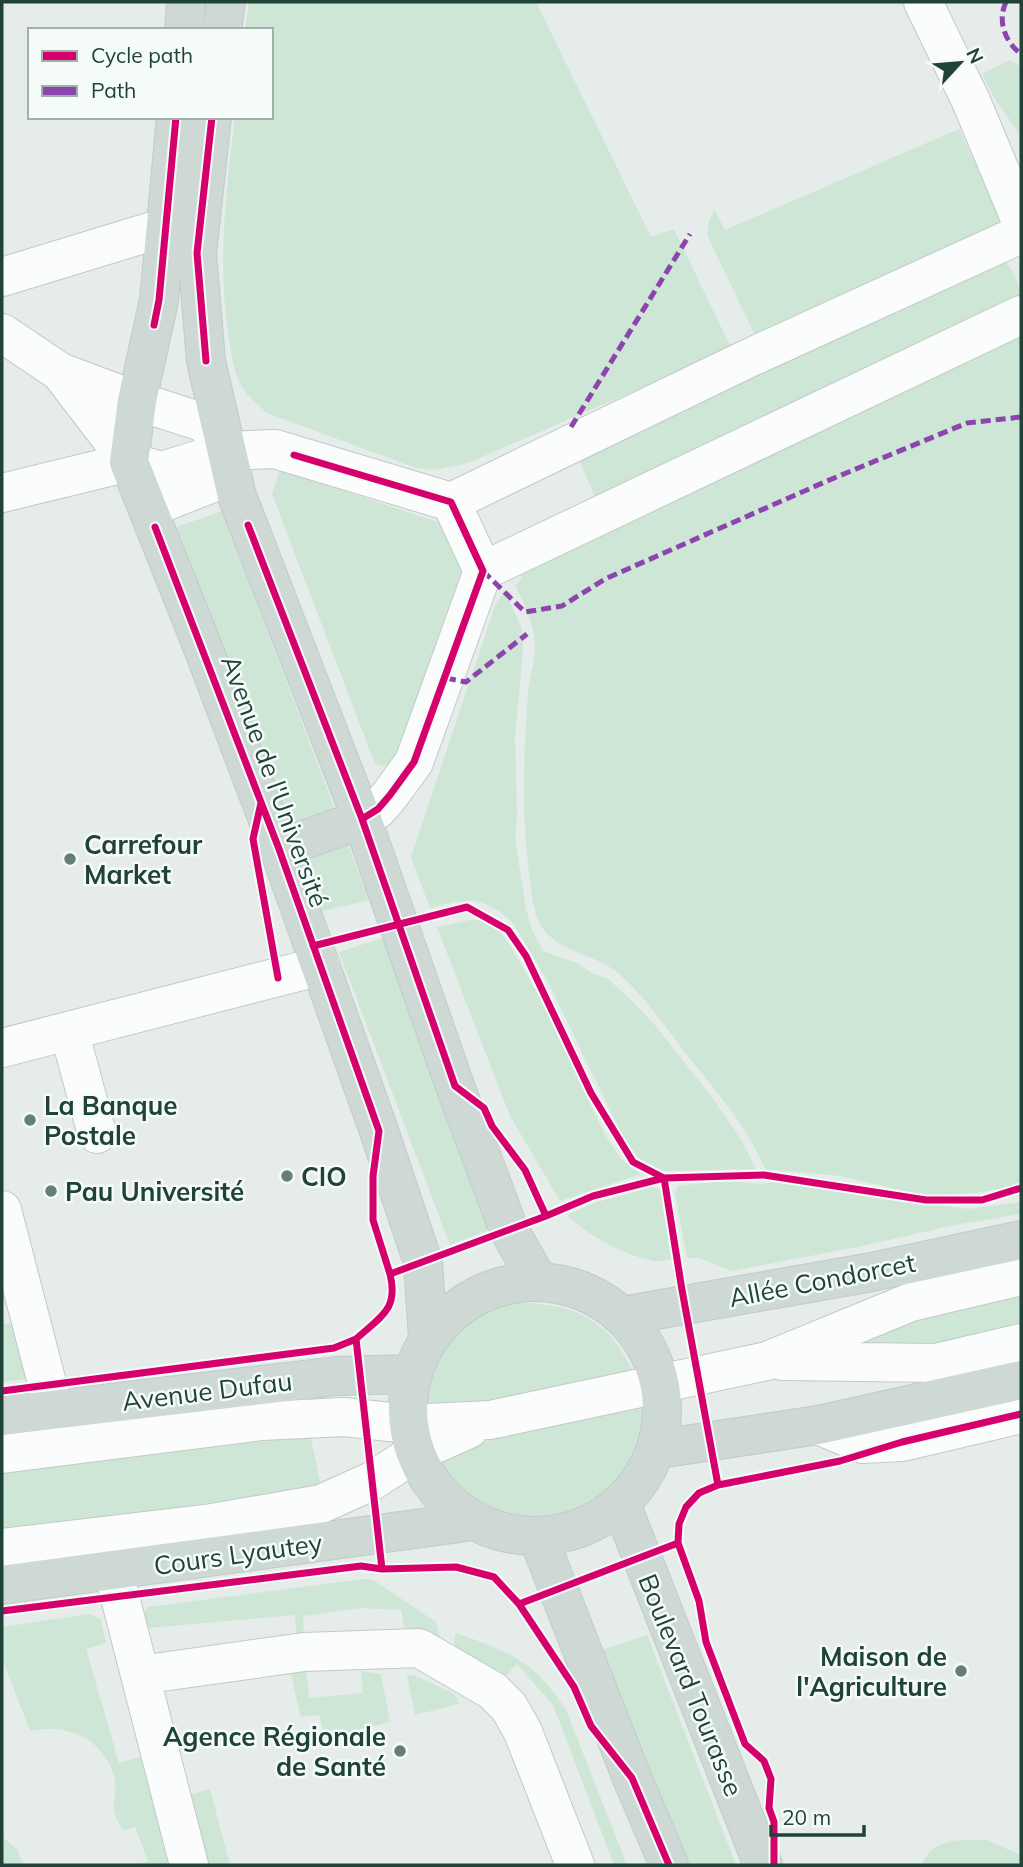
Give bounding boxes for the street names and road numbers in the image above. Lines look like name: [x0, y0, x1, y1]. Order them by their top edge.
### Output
street label: Avenue de l'Université: [214, 651, 336, 911]
street label: Allée Condorcet: [726, 1246, 918, 1314]
street label: Avenue Dufau: [120, 1364, 294, 1418]
street label: Cours Lyautey: [152, 1526, 325, 1582]
street label: Boulevard Tourasse: [631, 1569, 751, 1801]

